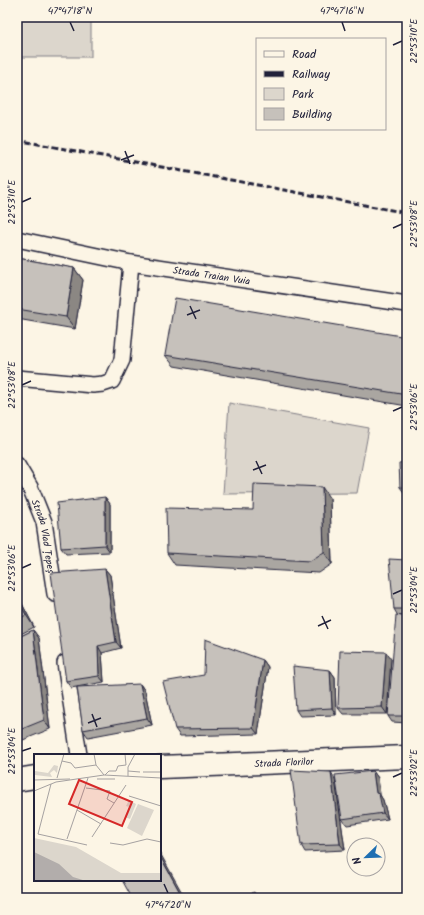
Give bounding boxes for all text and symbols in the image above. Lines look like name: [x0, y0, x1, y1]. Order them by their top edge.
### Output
text: 47°47'18"N: [48, 3, 92, 19]
text: 47°47'16"N: [320, 3, 364, 19]
text: 22°53'10"E: [406, 17, 422, 63]
legend: [256, 38, 386, 130]
text: Road: [292, 45, 317, 64]
text: Railway: [292, 65, 330, 84]
text: Park: [292, 85, 314, 104]
text: Building: [292, 105, 332, 124]
text: 22°53'10"E: [4, 178, 20, 224]
text: 22°53'08"E: [406, 199, 422, 248]
street label: Strada Traian Vuia: [172, 262, 252, 290]
text: 22°53'08"E: [4, 360, 20, 409]
text: 22°53'06"E: [406, 382, 422, 431]
street label: Strada Vlad Țepeș: [27, 497, 59, 575]
text: 22°53'06"E: [4, 543, 20, 592]
text: 22°53'04"E: [406, 565, 422, 614]
text: 22°53'04"E: [4, 726, 20, 775]
text: 22°53'02"E: [406, 748, 422, 797]
inset map: [34, 754, 161, 881]
street label: Strada Florilor: [254, 754, 314, 772]
north arrow: [346, 837, 386, 877]
text: N: [348, 854, 367, 867]
text: 47°47'20"N: [145, 897, 191, 913]

